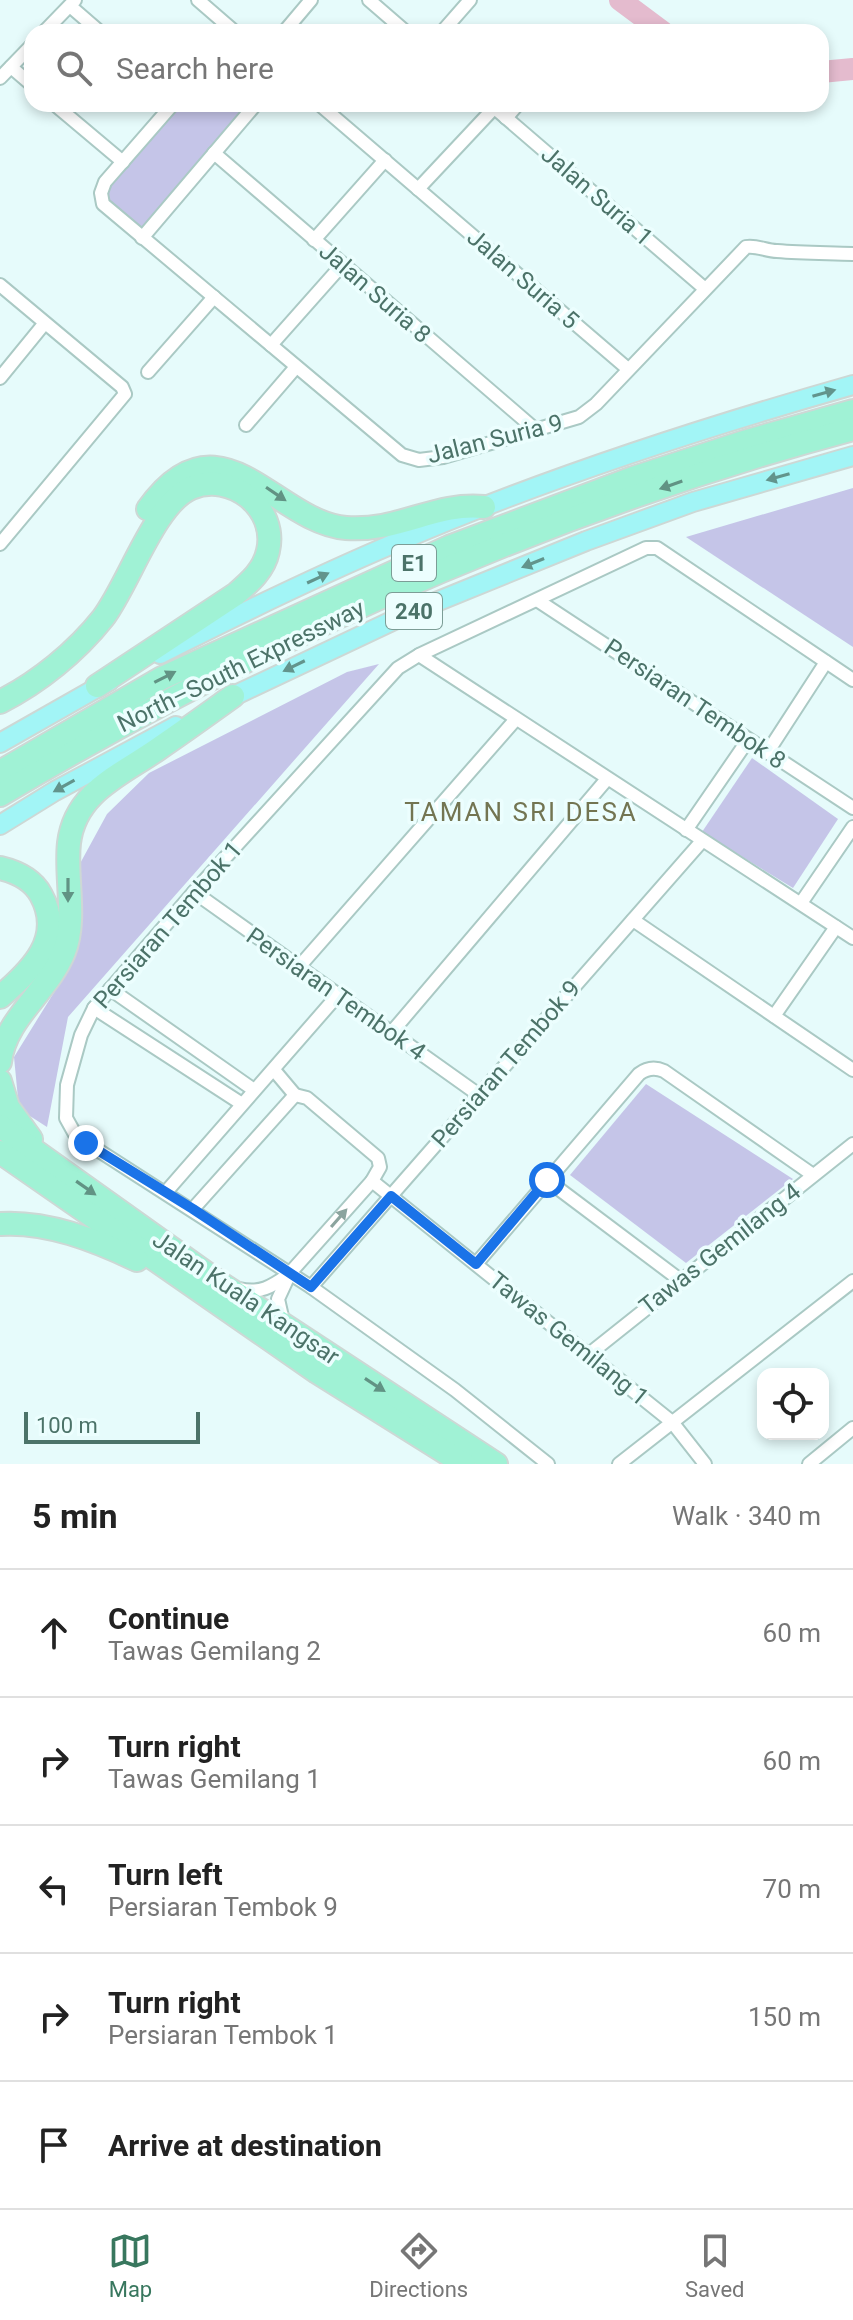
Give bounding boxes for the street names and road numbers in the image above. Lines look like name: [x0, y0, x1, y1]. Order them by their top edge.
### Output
street label: Jalan Suria 1: [536, 140, 658, 252]
street label: Jalan Suria 5: [462, 223, 584, 335]
street label: Jalan Suria 8: [314, 237, 436, 349]
street label: Jalan Suria 9: [424, 409, 566, 469]
road number: E1: [392, 545, 436, 581]
road number: 240: [386, 593, 442, 629]
street label: North–South Expressway: [113, 594, 370, 738]
street label: Persiaran Tembok 8: [599, 633, 791, 775]
street label: Persiaran Tembok 1: [88, 836, 248, 1014]
street label: Persiaran Tembok 4: [241, 922, 431, 1066]
street label: Persiaran Tembok 9: [426, 975, 586, 1153]
street label: Tawas Gemilang 4: [634, 1177, 806, 1321]
street label: Jalan Kuala Kangsar: [148, 1225, 344, 1371]
street label: Tawas Gemilang 1: [484, 1266, 654, 1412]

